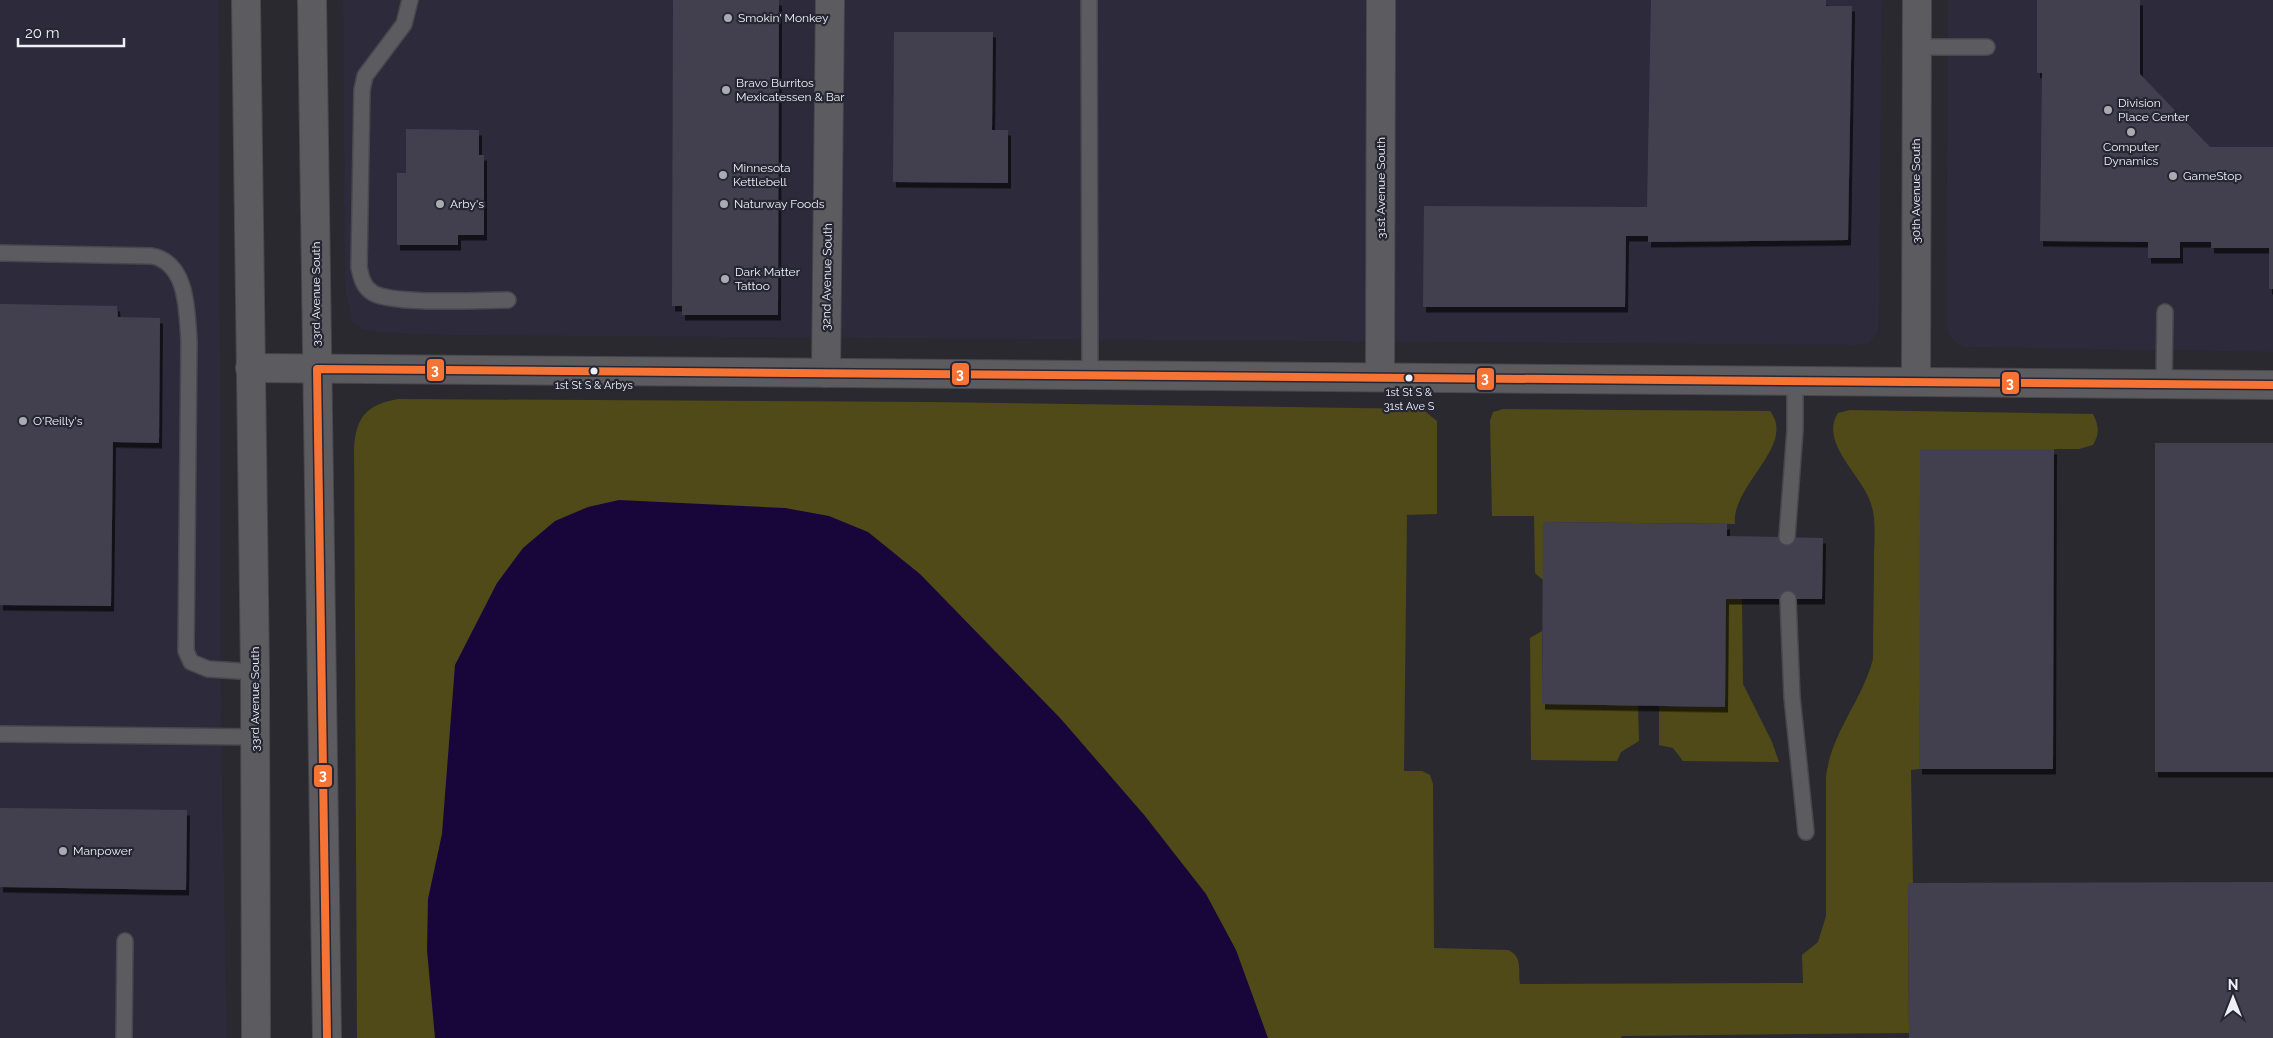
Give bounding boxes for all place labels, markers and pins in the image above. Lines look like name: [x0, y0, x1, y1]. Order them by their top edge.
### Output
place label: Smokin' Monkey: [738, 11, 829, 25]
marker: Smokin' Monkey: [722, 12, 734, 24]
place label: Bravo Burritos Mexicatessen & Bar: [736, 76, 845, 104]
marker: Bravo Burritos Mexicatessen & Bar: [720, 84, 732, 96]
place label: Division Place Center: [2118, 96, 2190, 124]
marker: Division Place Center: [2102, 104, 2114, 116]
marker: Computer Dynamics: [2125, 126, 2137, 138]
place label: Computer Dynamics: [2103, 140, 2160, 168]
place label: Minnesota Kettlebell: [733, 161, 791, 189]
marker: Minnesota Kettlebell: [717, 169, 729, 181]
place label: GameStop: [2183, 169, 2242, 183]
marker: GameStop: [2167, 170, 2179, 182]
place label: Arby's: [450, 197, 484, 211]
place label: Naturway Foods: [734, 197, 825, 211]
marker: Arby's: [434, 198, 446, 210]
marker: Naturway Foods: [718, 198, 730, 210]
place label: Dark Matter Tattoo: [735, 265, 801, 293]
marker: Dark Matter Tattoo: [719, 273, 731, 285]
marker: 1st St S & Arbys: [589, 366, 599, 376]
marker: 1st St S & 31st Ave S: [1404, 373, 1414, 383]
place label: 1st St S & Arbys: [555, 379, 633, 392]
place label: 1st St S & 31st Ave S: [1384, 386, 1435, 413]
place label: O'Reilly's: [33, 414, 83, 428]
marker: O'Reilly's: [17, 415, 29, 427]
place label: Manpower: [73, 844, 133, 858]
marker: Manpower: [57, 845, 69, 857]

